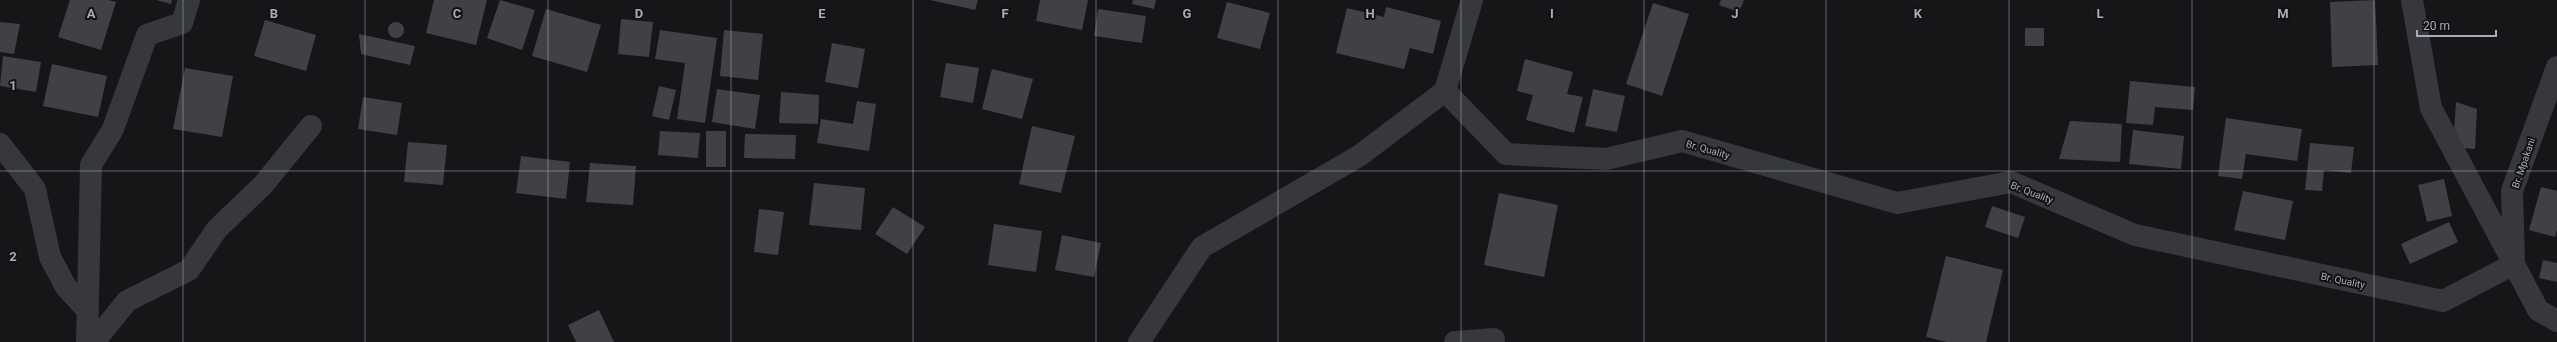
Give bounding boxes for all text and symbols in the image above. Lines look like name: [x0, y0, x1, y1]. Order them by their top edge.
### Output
text: A: [87, 6, 96, 21]
text: B: [270, 6, 278, 21]
text: C: [453, 6, 462, 21]
text: D: [635, 6, 643, 21]
text: E: [818, 6, 826, 21]
text: F: [1001, 6, 1009, 21]
text: G: [1183, 6, 1192, 21]
text: H: [1365, 6, 1375, 21]
text: I: [1550, 6, 1554, 21]
text: J: [1731, 6, 1739, 21]
text: K: [1914, 6, 1923, 21]
text: L: [2096, 6, 2104, 21]
text: M: [2277, 6, 2289, 21]
scale bar: [2417, 12, 2496, 38]
text: 20 m: [2423, 19, 2450, 33]
text: 1: [9, 78, 17, 93]
street label: Br. Mpakani: [2510, 137, 2537, 190]
street label: Br. Quality: [1685, 138, 1731, 161]
street label: Br. Quality: [2009, 179, 2055, 206]
text: 2: [9, 249, 17, 264]
street label: Br. Quality: [2320, 270, 2366, 291]

